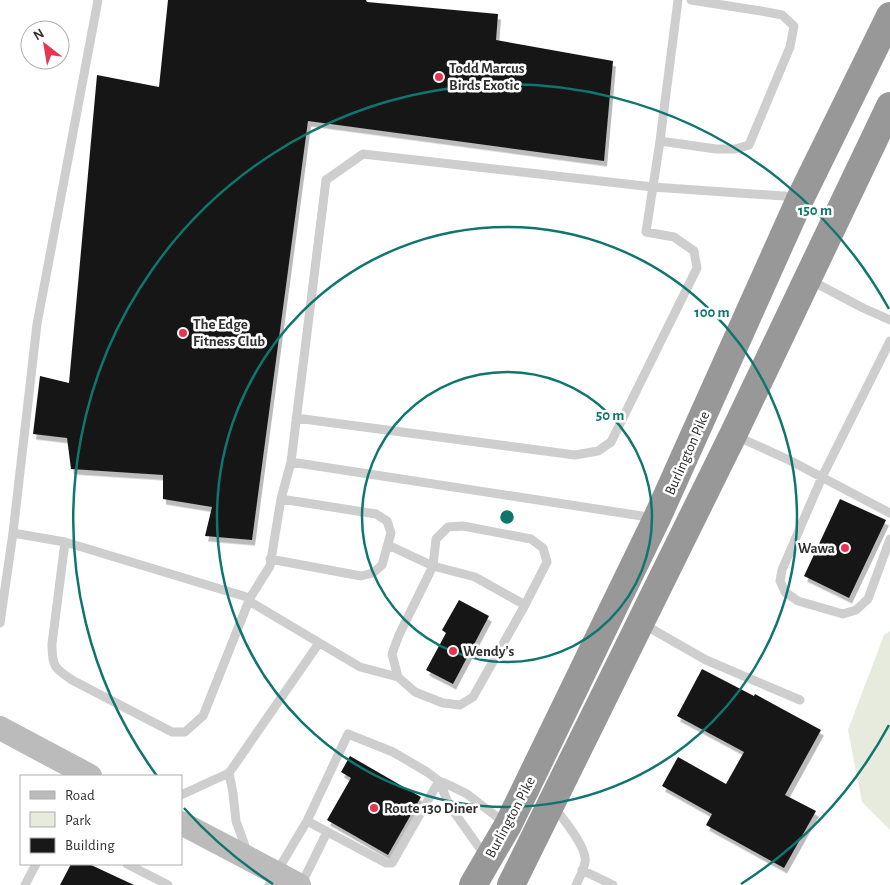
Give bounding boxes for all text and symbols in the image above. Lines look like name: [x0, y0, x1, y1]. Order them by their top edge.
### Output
north arrow: [20, 20, 70, 70]
text: N: [31, 26, 47, 43]
place label: Todd Marcus Birds Exotic: [449, 61, 525, 93]
marker: Todd Marcus Birds Exotic: [433, 71, 445, 83]
text: 150 m: [798, 203, 832, 218]
text: 100 m: [694, 305, 730, 320]
place label: The Edge Fitness Club: [193, 317, 265, 349]
marker: The Edge Fitness Club: [177, 327, 189, 339]
text: 50 m: [596, 408, 624, 423]
street label: Burlington Pike: [662, 409, 713, 497]
centre of rings: [498, 508, 516, 526]
place label: Wawa: [798, 541, 835, 556]
marker: Wawa: [839, 542, 851, 554]
place label: Wendy's: [463, 644, 514, 659]
marker: Wendy's: [447, 645, 459, 657]
street label: Burlington Pike: [483, 774, 538, 860]
legend: [20, 775, 182, 865]
text: Road: [65, 788, 95, 803]
place label: Route 130 Diner: [384, 801, 479, 816]
marker: Route 130 Diner: [368, 802, 380, 814]
text: Park: [65, 813, 91, 828]
text: Building: [65, 838, 115, 853]

